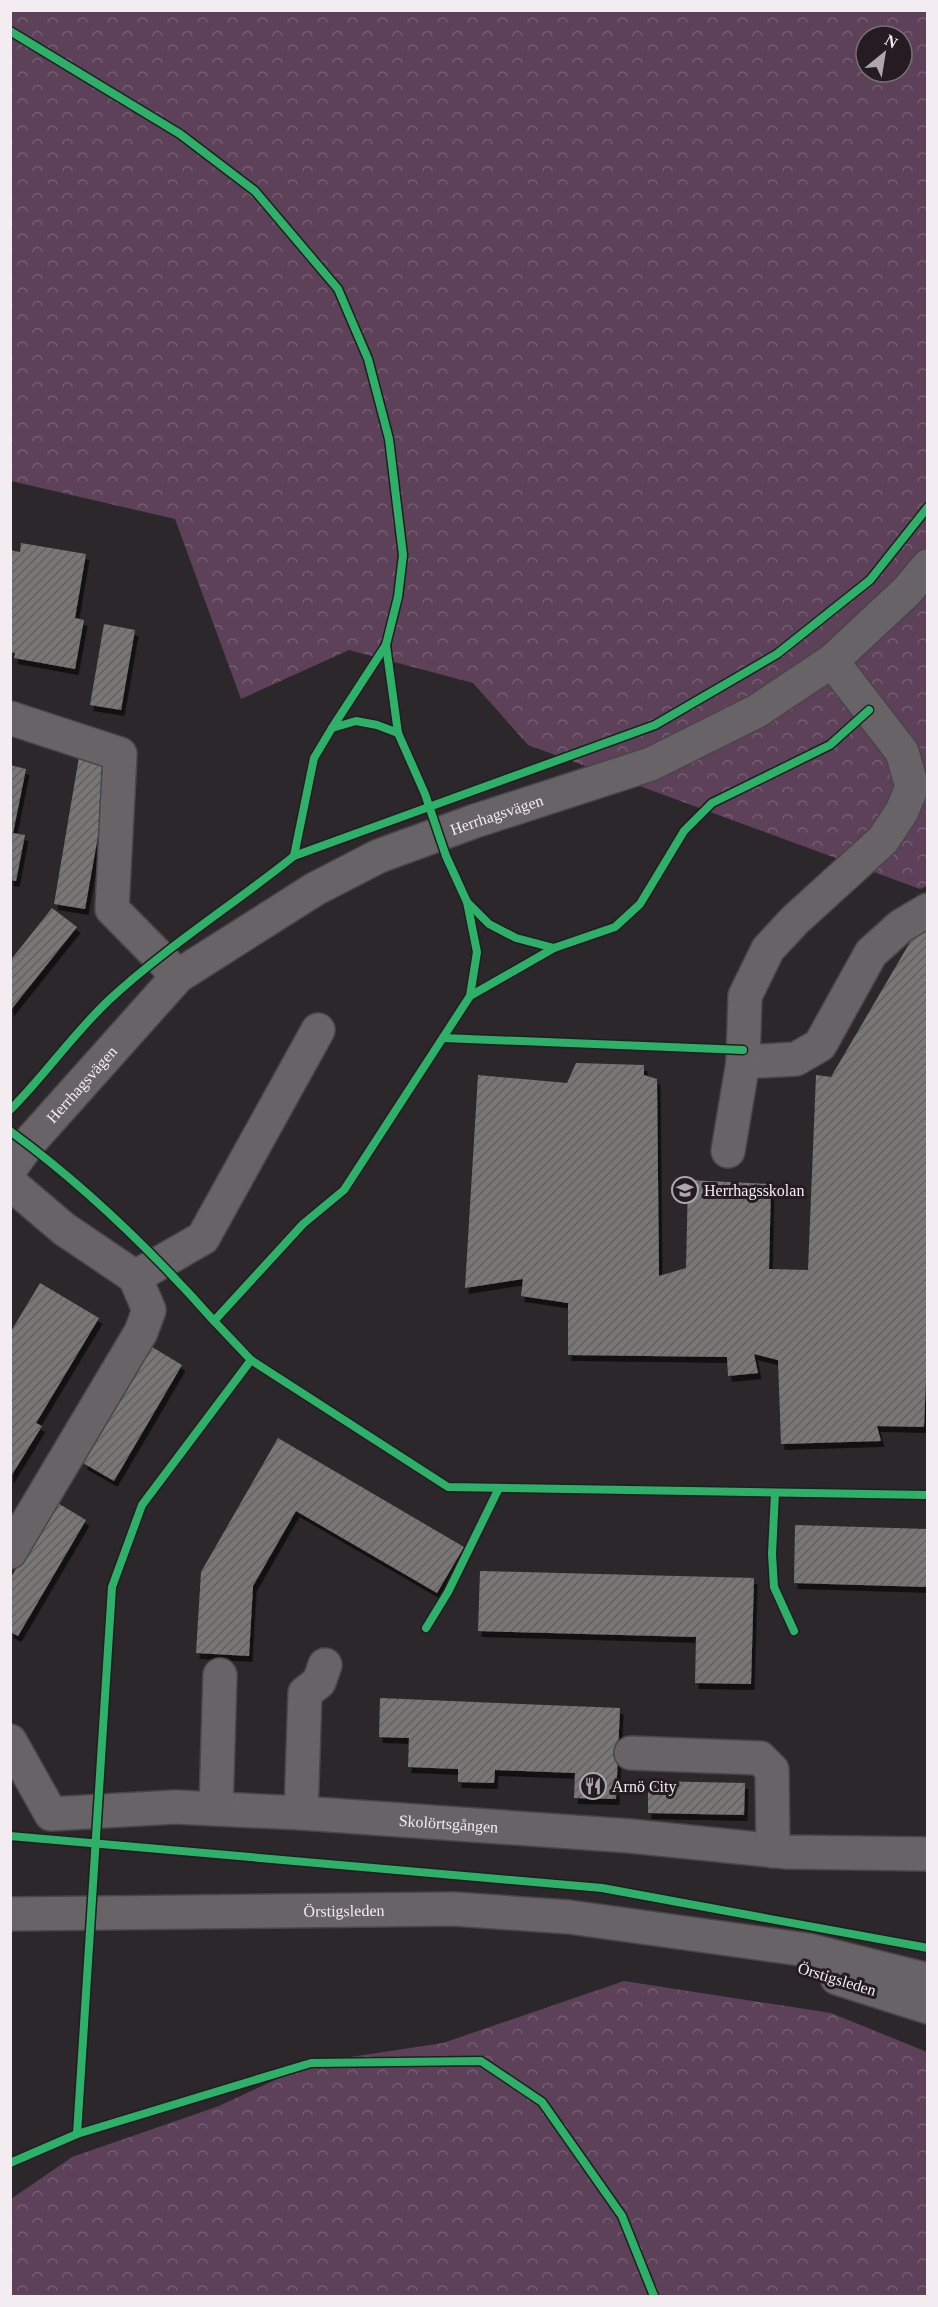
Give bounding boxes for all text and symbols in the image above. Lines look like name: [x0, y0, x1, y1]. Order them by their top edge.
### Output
north arrow: [854, 24, 914, 84]
text: N: [882, 31, 901, 52]
street label: Herrhagsvägen: [448, 791, 545, 838]
street label: Herrhagsvägen: [43, 1042, 120, 1126]
school or university icon: Herrhagsskolan: [670, 1175, 700, 1205]
place label: Herrhagsskolan: [704, 1182, 804, 1200]
restaurant icon: Arnö City: [578, 1771, 608, 1801]
place label: Arnö City: [612, 1778, 676, 1796]
street label: Skolörtsgången: [398, 1811, 499, 1835]
street label: Örstigsleden: [303, 1901, 385, 1920]
street label: Örstigsleden: [796, 1959, 878, 2000]

